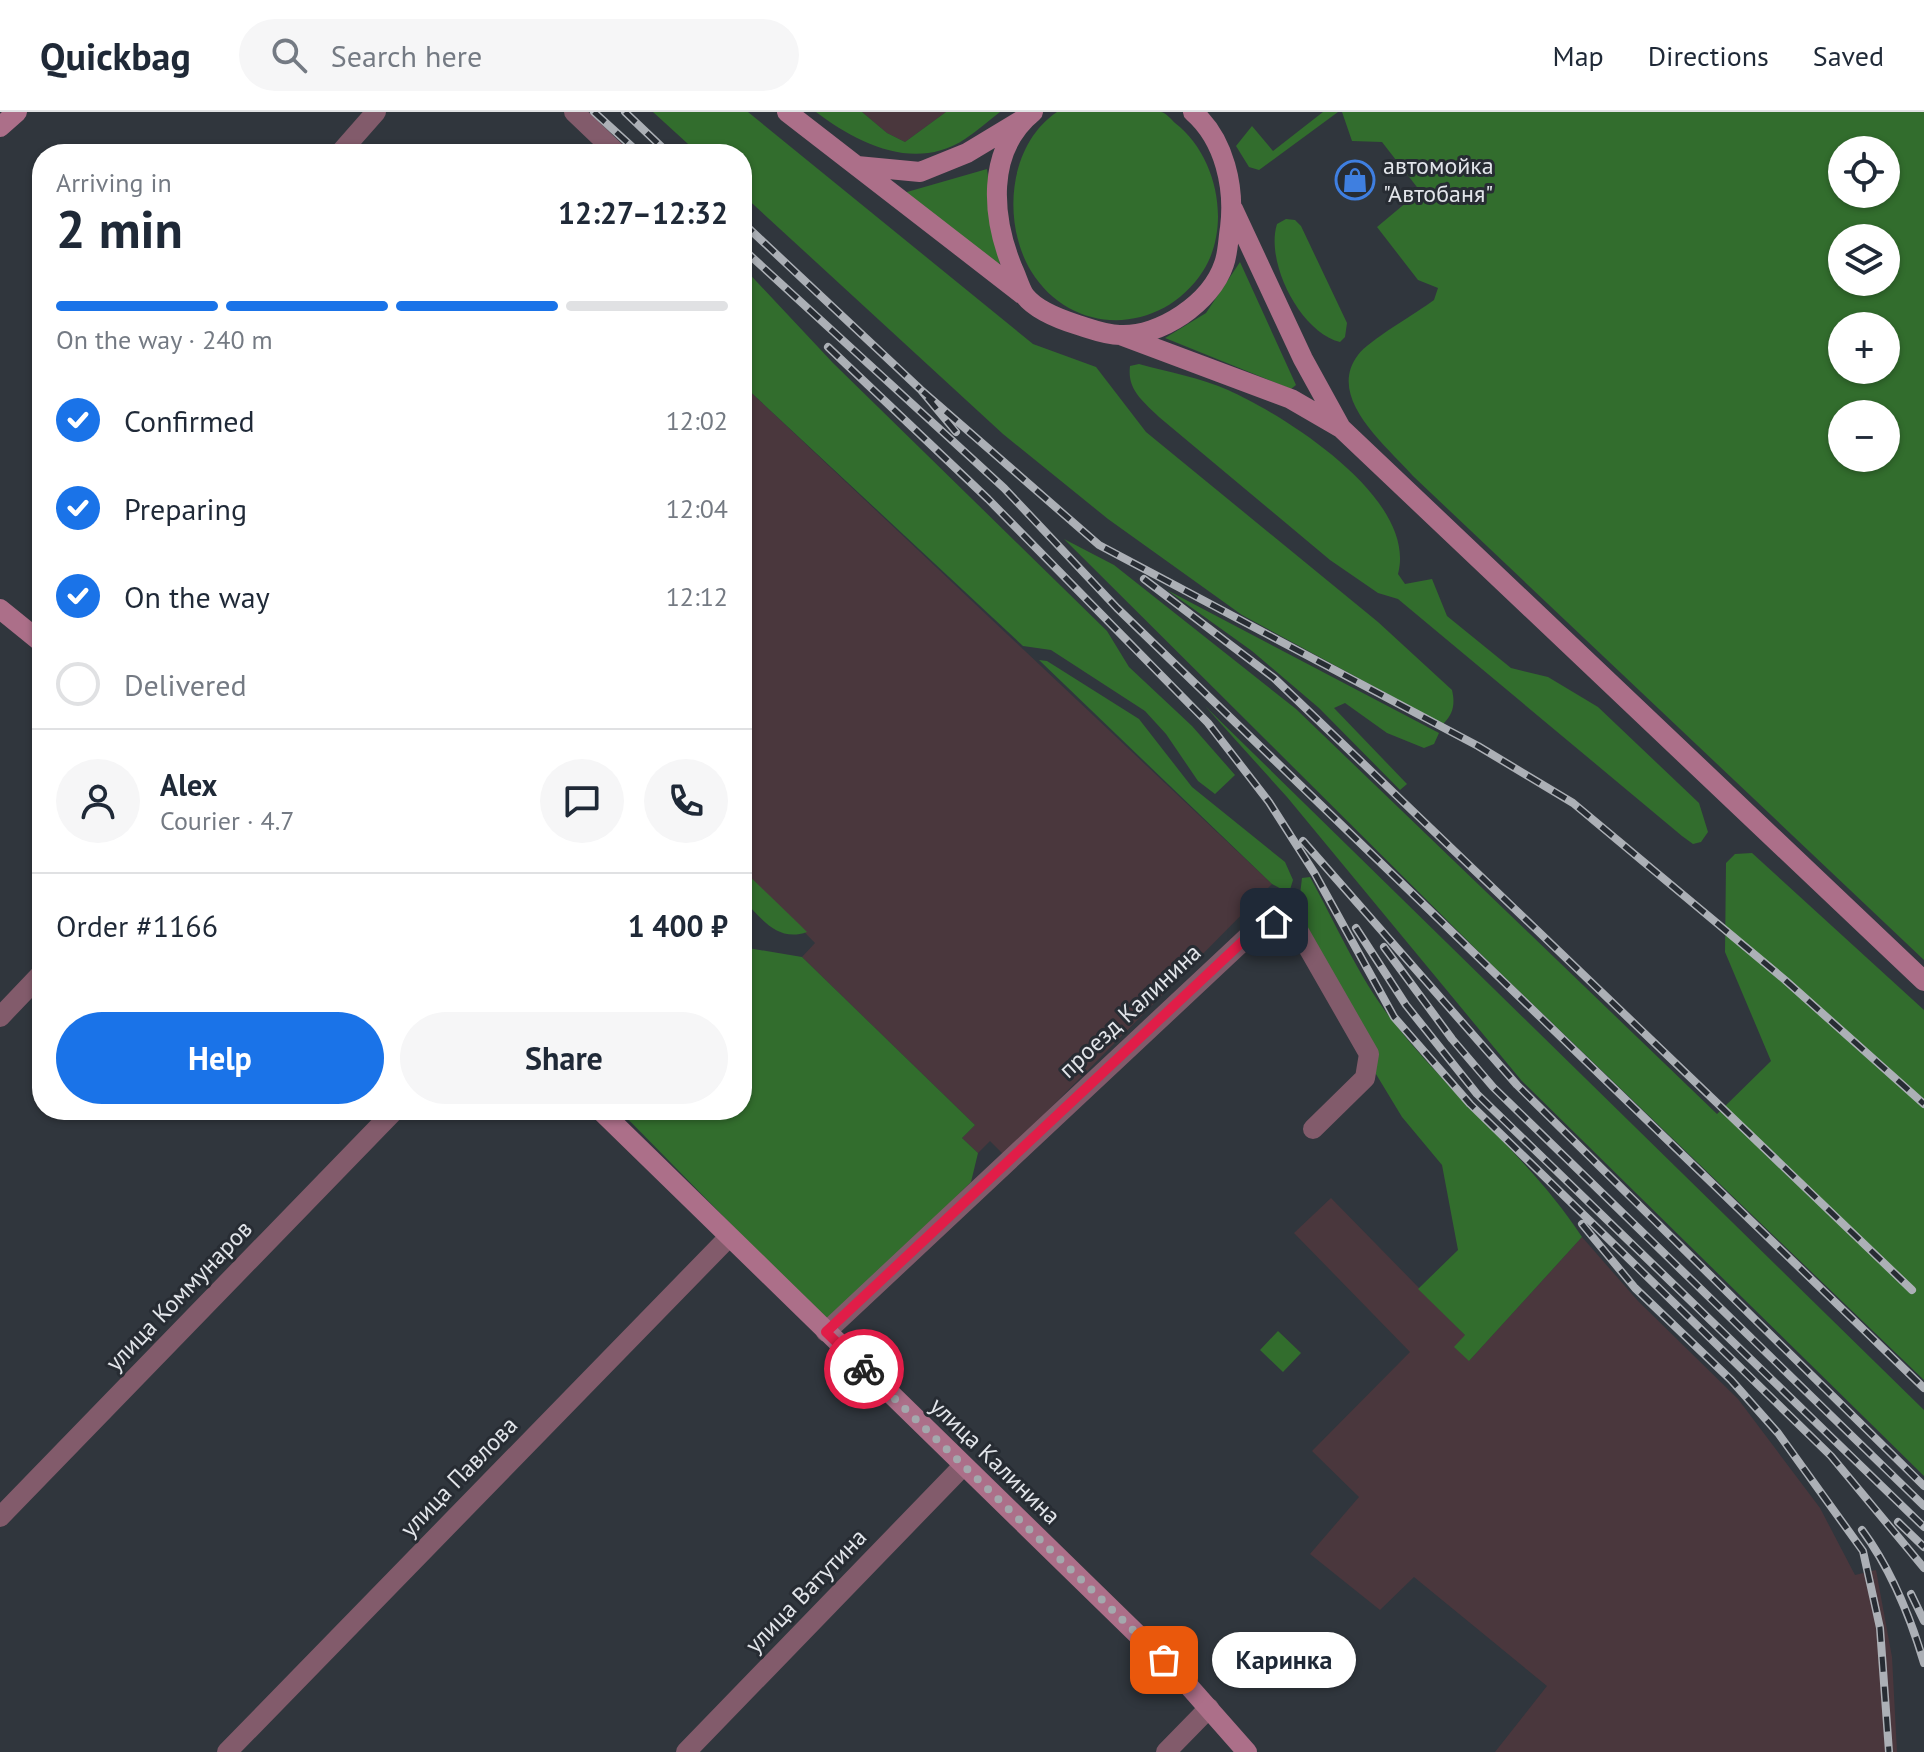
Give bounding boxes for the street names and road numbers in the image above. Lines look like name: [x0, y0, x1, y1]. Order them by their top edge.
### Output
street label: проезд Калинина: [1052, 937, 1207, 1085]
street label: улица Коммунаров: [99, 1214, 259, 1378]
street label: улица Калинина: [923, 1390, 1067, 1531]
street label: улица Павлова: [393, 1410, 524, 1544]
street label: улица Ватутина: [738, 1522, 873, 1660]

